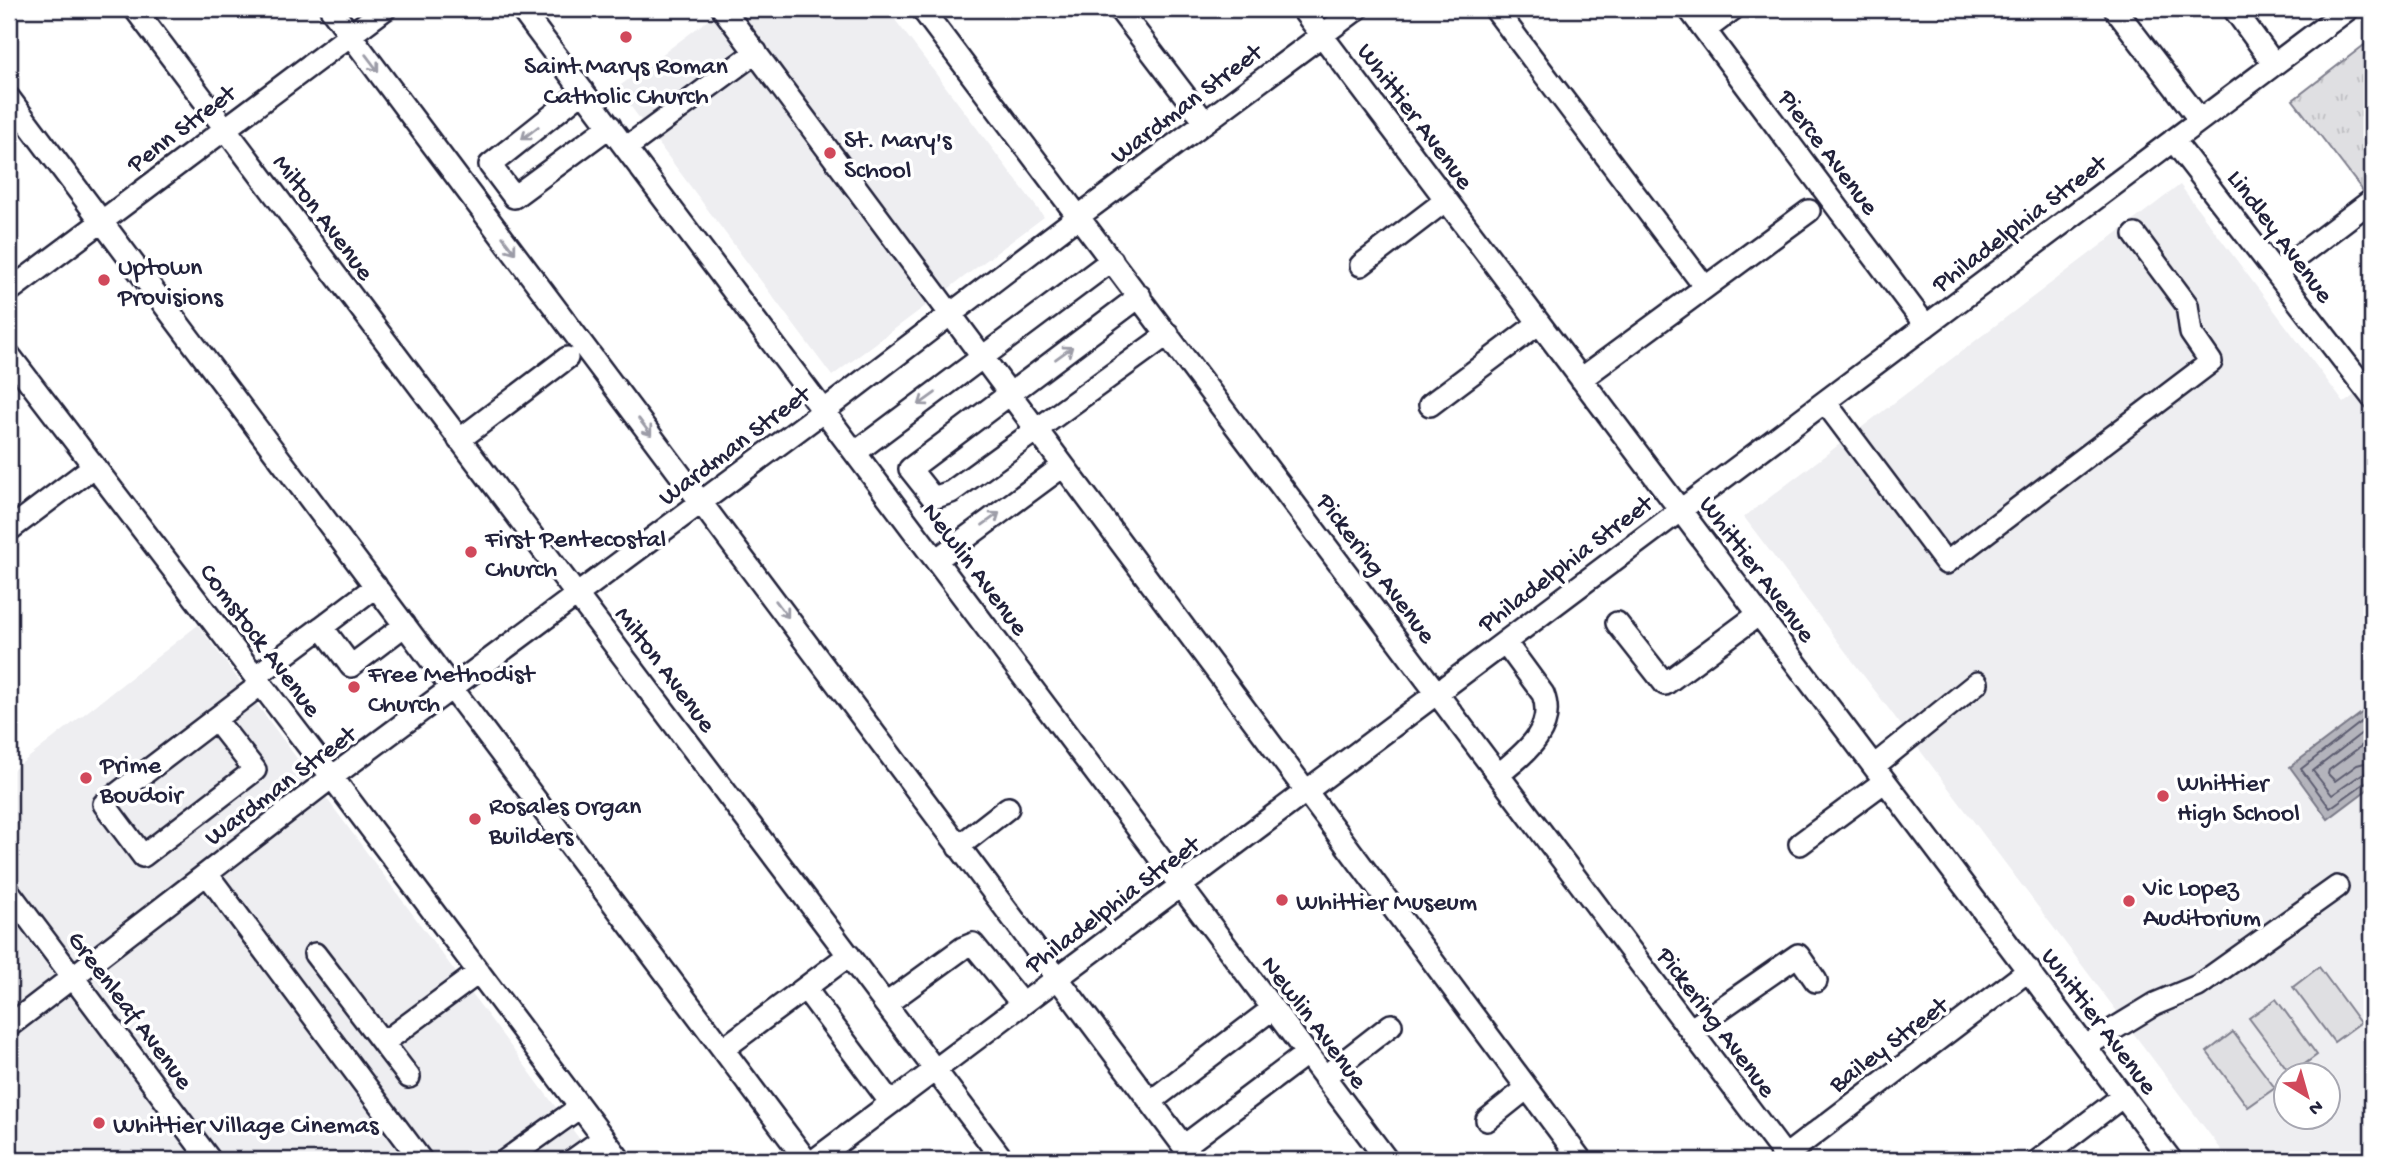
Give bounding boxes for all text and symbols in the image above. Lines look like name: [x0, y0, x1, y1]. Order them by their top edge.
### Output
marker: Saint Marys Roman Catholic Church: [618, 29, 634, 45]
street label: Wardman Street: [1106, 37, 1271, 173]
street label: Whittier Avenue: [1348, 38, 1479, 198]
place label: Saint Marys Roman Catholic Church: [524, 53, 729, 114]
one-way arrow: [364, 54, 379, 72]
street label: Penn Street: [121, 78, 245, 182]
street label: Pierce Avenue: [1769, 84, 1884, 223]
one-way arrow: [521, 126, 539, 141]
place label: St. Mary's School: [844, 127, 953, 188]
marker: St. Mary's School: [822, 145, 838, 161]
street label: Philadelphia Street: [1926, 148, 2116, 302]
street label: Milton Avenue: [264, 149, 379, 288]
street label: Lindley Avenue: [2218, 165, 2339, 311]
one-way arrow: [501, 235, 516, 254]
place label: Uptown Provisions: [117, 254, 224, 315]
marker: Uptown Provisions: [96, 272, 112, 288]
one-way arrow: [1054, 346, 1072, 361]
street label: Wardman Street: [654, 379, 819, 515]
one-way arrow: [918, 391, 937, 406]
one-way arrow: [638, 417, 653, 436]
street label: Pickering Avenue: [1307, 488, 1441, 651]
street label: Philadelphia Street: [1472, 488, 1662, 642]
street label: Whittier Avenue: [1690, 491, 1821, 651]
street label: Newlin Avenue: [913, 498, 1034, 644]
one-way arrow: [981, 512, 1000, 527]
place label: First Pentecostal Church: [484, 526, 666, 587]
marker: First Pentecostal Church: [463, 544, 479, 560]
street label: Comstock Avenue: [191, 559, 327, 725]
one-way arrow: [774, 599, 789, 618]
street label: Milton Avenue: [606, 601, 721, 740]
place label: Free Methodist Church: [367, 661, 536, 722]
marker: Free Methodist Church: [346, 679, 362, 695]
street label: Wardman Street: [200, 719, 365, 855]
place label: Prime Boudoir: [99, 752, 185, 813]
marker: Prime Boudoir: [78, 770, 94, 786]
place label: Whittier High School: [2177, 770, 2300, 831]
marker: Whittier High School: [2155, 788, 2171, 804]
place label: Rosales Organ Builders: [488, 793, 642, 854]
marker: Rosales Organ Builders: [467, 811, 483, 827]
street label: Philadelphia Street: [1019, 829, 1209, 983]
place label: Vic Lopez Auditorium: [2142, 875, 2261, 936]
place label: Whittier Museum: [1296, 889, 1477, 920]
marker: Whittier Museum: [1274, 892, 1290, 908]
marker: Vic Lopez Auditorium: [2121, 893, 2137, 909]
street label: Greenleaf Avenue: [59, 926, 199, 1098]
street label: Pickering Avenue: [1647, 942, 1781, 1105]
street label: Whittier Avenue: [2032, 943, 2163, 1103]
street label: Newlin Avenue: [1252, 951, 1373, 1097]
street label: Bailey Street: [1823, 990, 1957, 1102]
north arrow: [2272, 1060, 2342, 1130]
text: N: [2303, 1094, 2327, 1120]
place label: Whittier Village Cinemas: [113, 1112, 380, 1143]
marker: Whittier Village Cinemas: [91, 1115, 107, 1131]

